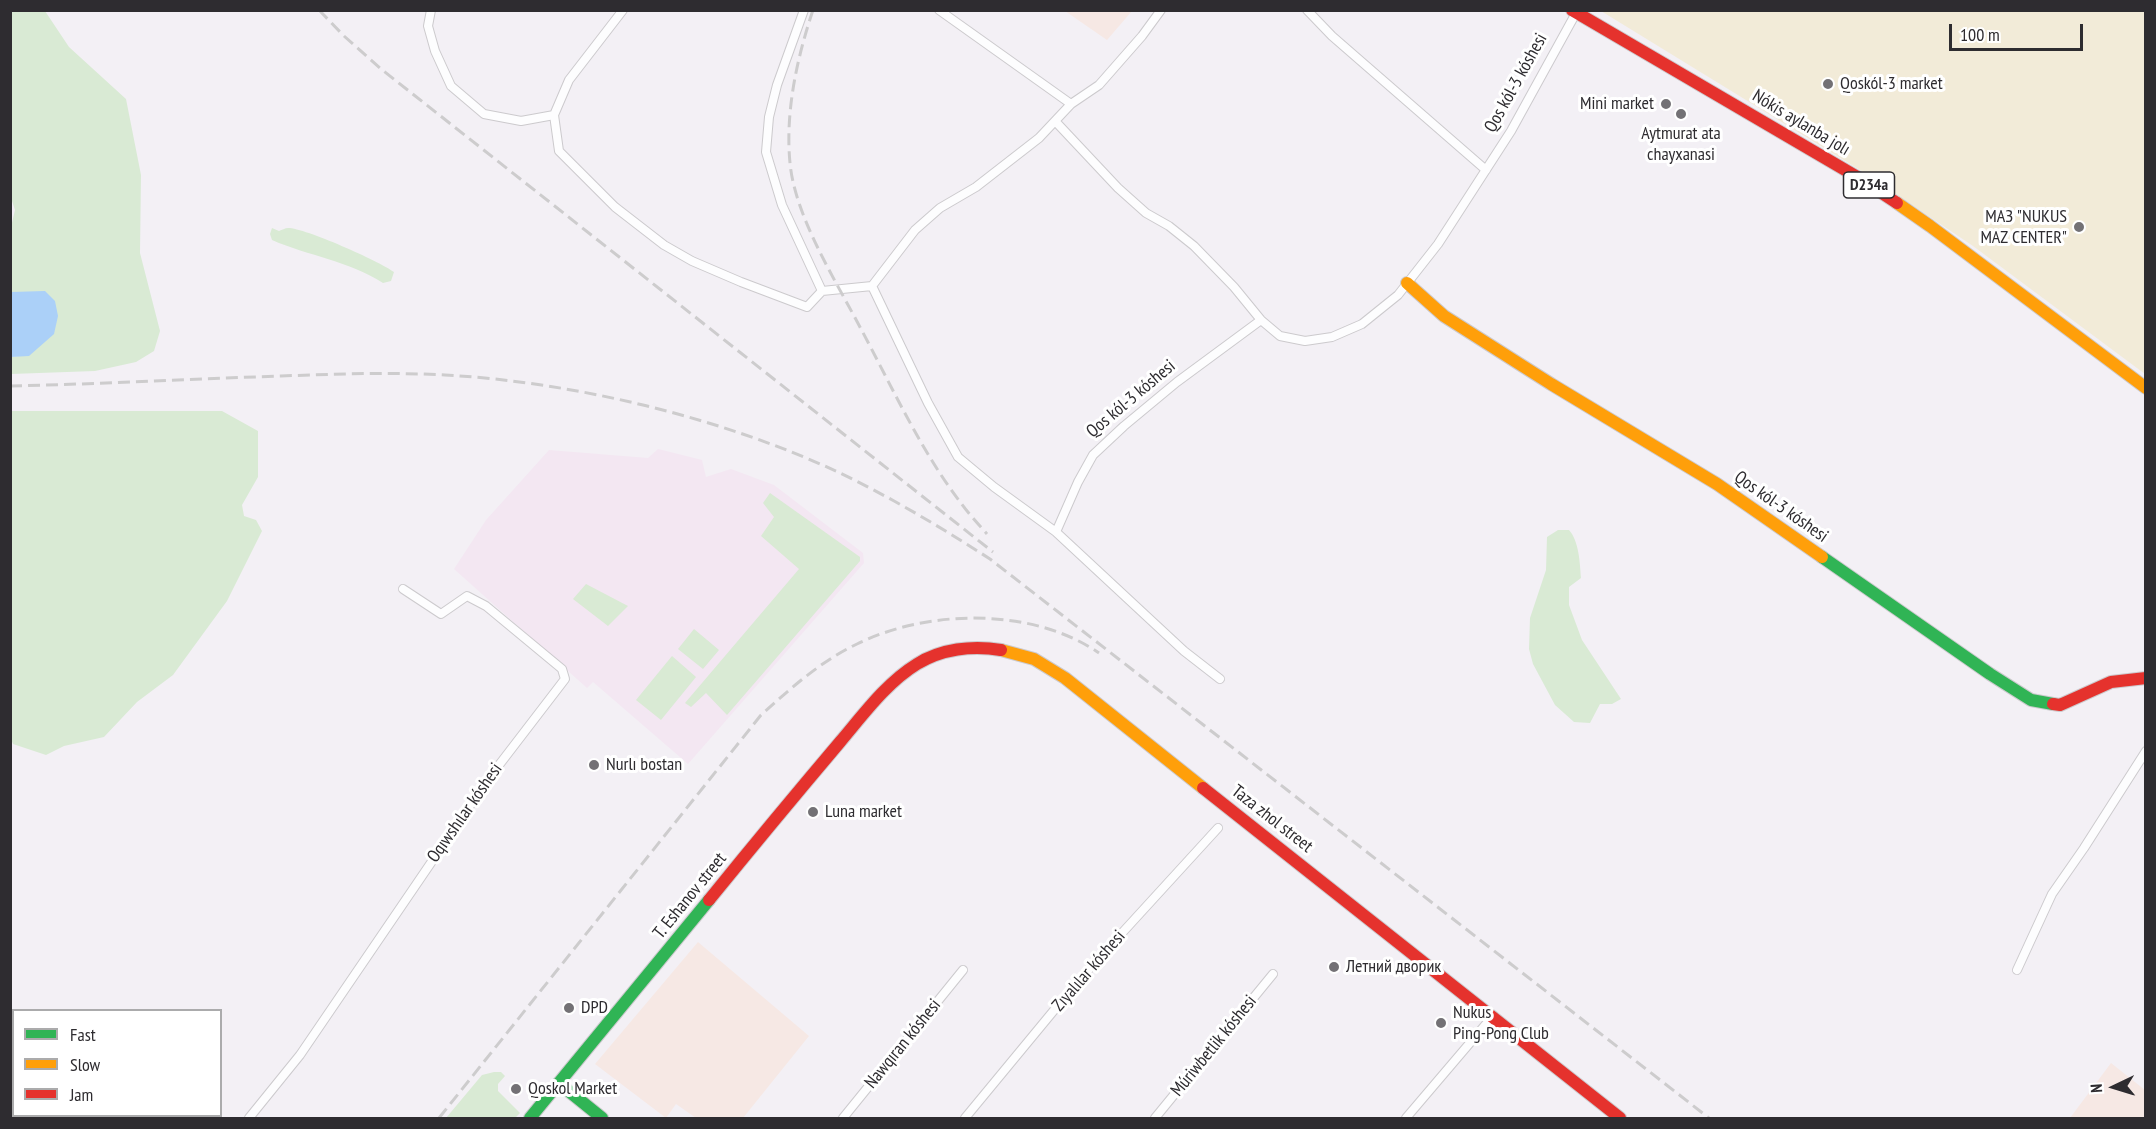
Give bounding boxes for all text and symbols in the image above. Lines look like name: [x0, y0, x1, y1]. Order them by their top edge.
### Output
scale bar: [1952, 12, 2086, 50]
text: 100 m: [1960, 23, 2000, 46]
street label: Qos kól-3 kóshesi: [1480, 30, 1552, 136]
place label: Qoskól-3 market: [1840, 73, 1943, 95]
marker: Qoskól-3 market: [1821, 77, 1835, 91]
street label: Nókis aylanba jolı: [1748, 85, 1854, 161]
place label: Mini market: [1580, 93, 1654, 115]
marker: Mini market: [1659, 97, 1673, 111]
marker: Aytmurat ata chayxanasi: [1674, 107, 1688, 121]
place label: Aytmurat ata chayxanasi: [1641, 123, 1721, 166]
road number: D234a: [1844, 172, 1894, 198]
place label: МАЗ "NUKUS MAZ CENTER": [1980, 206, 2067, 248]
marker: МАЗ "NUKUS MAZ CENTER": [2072, 220, 2086, 234]
street label: Qos kól-3 kóshesi: [1082, 356, 1180, 442]
street label: Qos kól-3 kóshesi: [1730, 467, 1832, 547]
place label: Nurlı bostan: [606, 754, 682, 776]
marker: Nurlı bostan: [587, 758, 601, 772]
street label: Oqıwshılar kóshesi: [423, 759, 507, 867]
street label: Taza zhol street: [1227, 781, 1317, 857]
place label: Luna market: [825, 801, 902, 823]
marker: Luna market: [806, 805, 820, 819]
street label: T. Eshanov street: [649, 849, 731, 943]
street label: Zıyalılar kóshesi: [1048, 926, 1130, 1016]
place label: Летний дворик: [1346, 956, 1441, 978]
marker: Летний дворик: [1327, 960, 1341, 974]
street label: Múriwbetlik kóshesi: [1167, 991, 1261, 1101]
street label: Nawqıran kóshesi: [860, 995, 946, 1093]
place label: DPD: [581, 997, 608, 1019]
marker: DPD: [562, 1001, 576, 1015]
place label: Nukus Ping-Pong Club: [1453, 1002, 1549, 1044]
legend: [12, 1009, 222, 1117]
marker: Nukus Ping-Pong Club: [1434, 1016, 1448, 1030]
text: Fast: [70, 1023, 96, 1046]
text: Slow: [70, 1053, 100, 1076]
north arrow: [2084, 1057, 2144, 1117]
place label: Qoskol Market: [528, 1078, 617, 1100]
marker: Qoskol Market: [509, 1082, 523, 1096]
text: Jam: [70, 1083, 93, 1106]
text: N: [2086, 1083, 2106, 1093]

